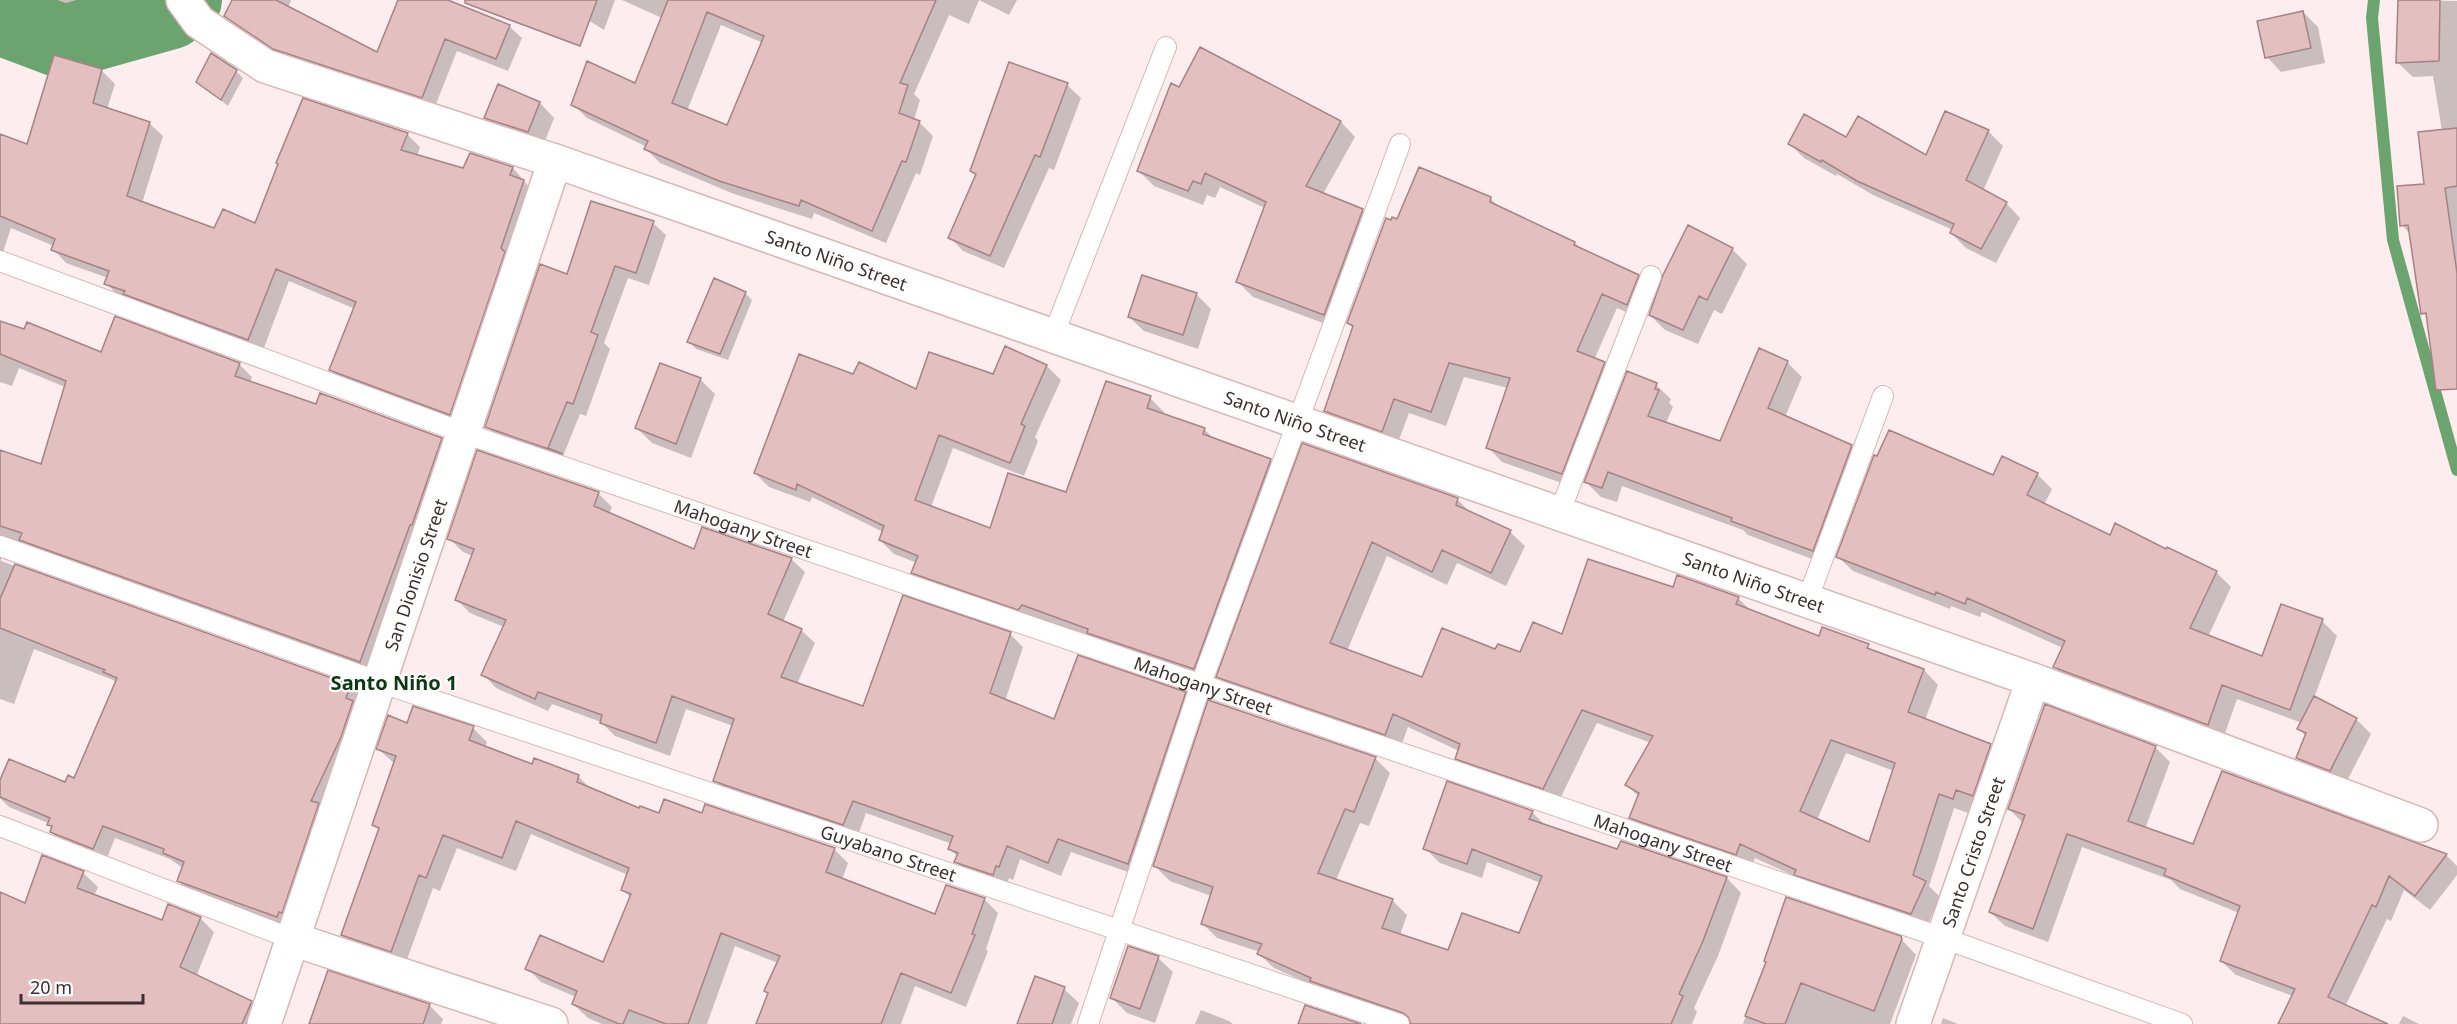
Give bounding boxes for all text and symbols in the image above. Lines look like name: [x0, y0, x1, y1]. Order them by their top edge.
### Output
street label: Santo Niño Street: [762, 224, 911, 296]
street label: Santo Niño Street: [1221, 385, 1370, 457]
street label: Mahogany Street: [671, 494, 816, 563]
street label: San Dionisio Street: [379, 495, 452, 654]
street label: Santo Niño Street: [1680, 546, 1828, 618]
street label: Mahogany Street: [1131, 651, 1276, 720]
district label: Santo Niño 1: [331, 669, 457, 696]
street label: Santo Cristo Street: [1936, 773, 2010, 930]
street label: Mahogany Street: [1591, 808, 1736, 877]
street label: Guyabano Street: [817, 819, 960, 887]
scale bar: [21, 967, 142, 1005]
text: 20 m: [30, 975, 72, 999]

